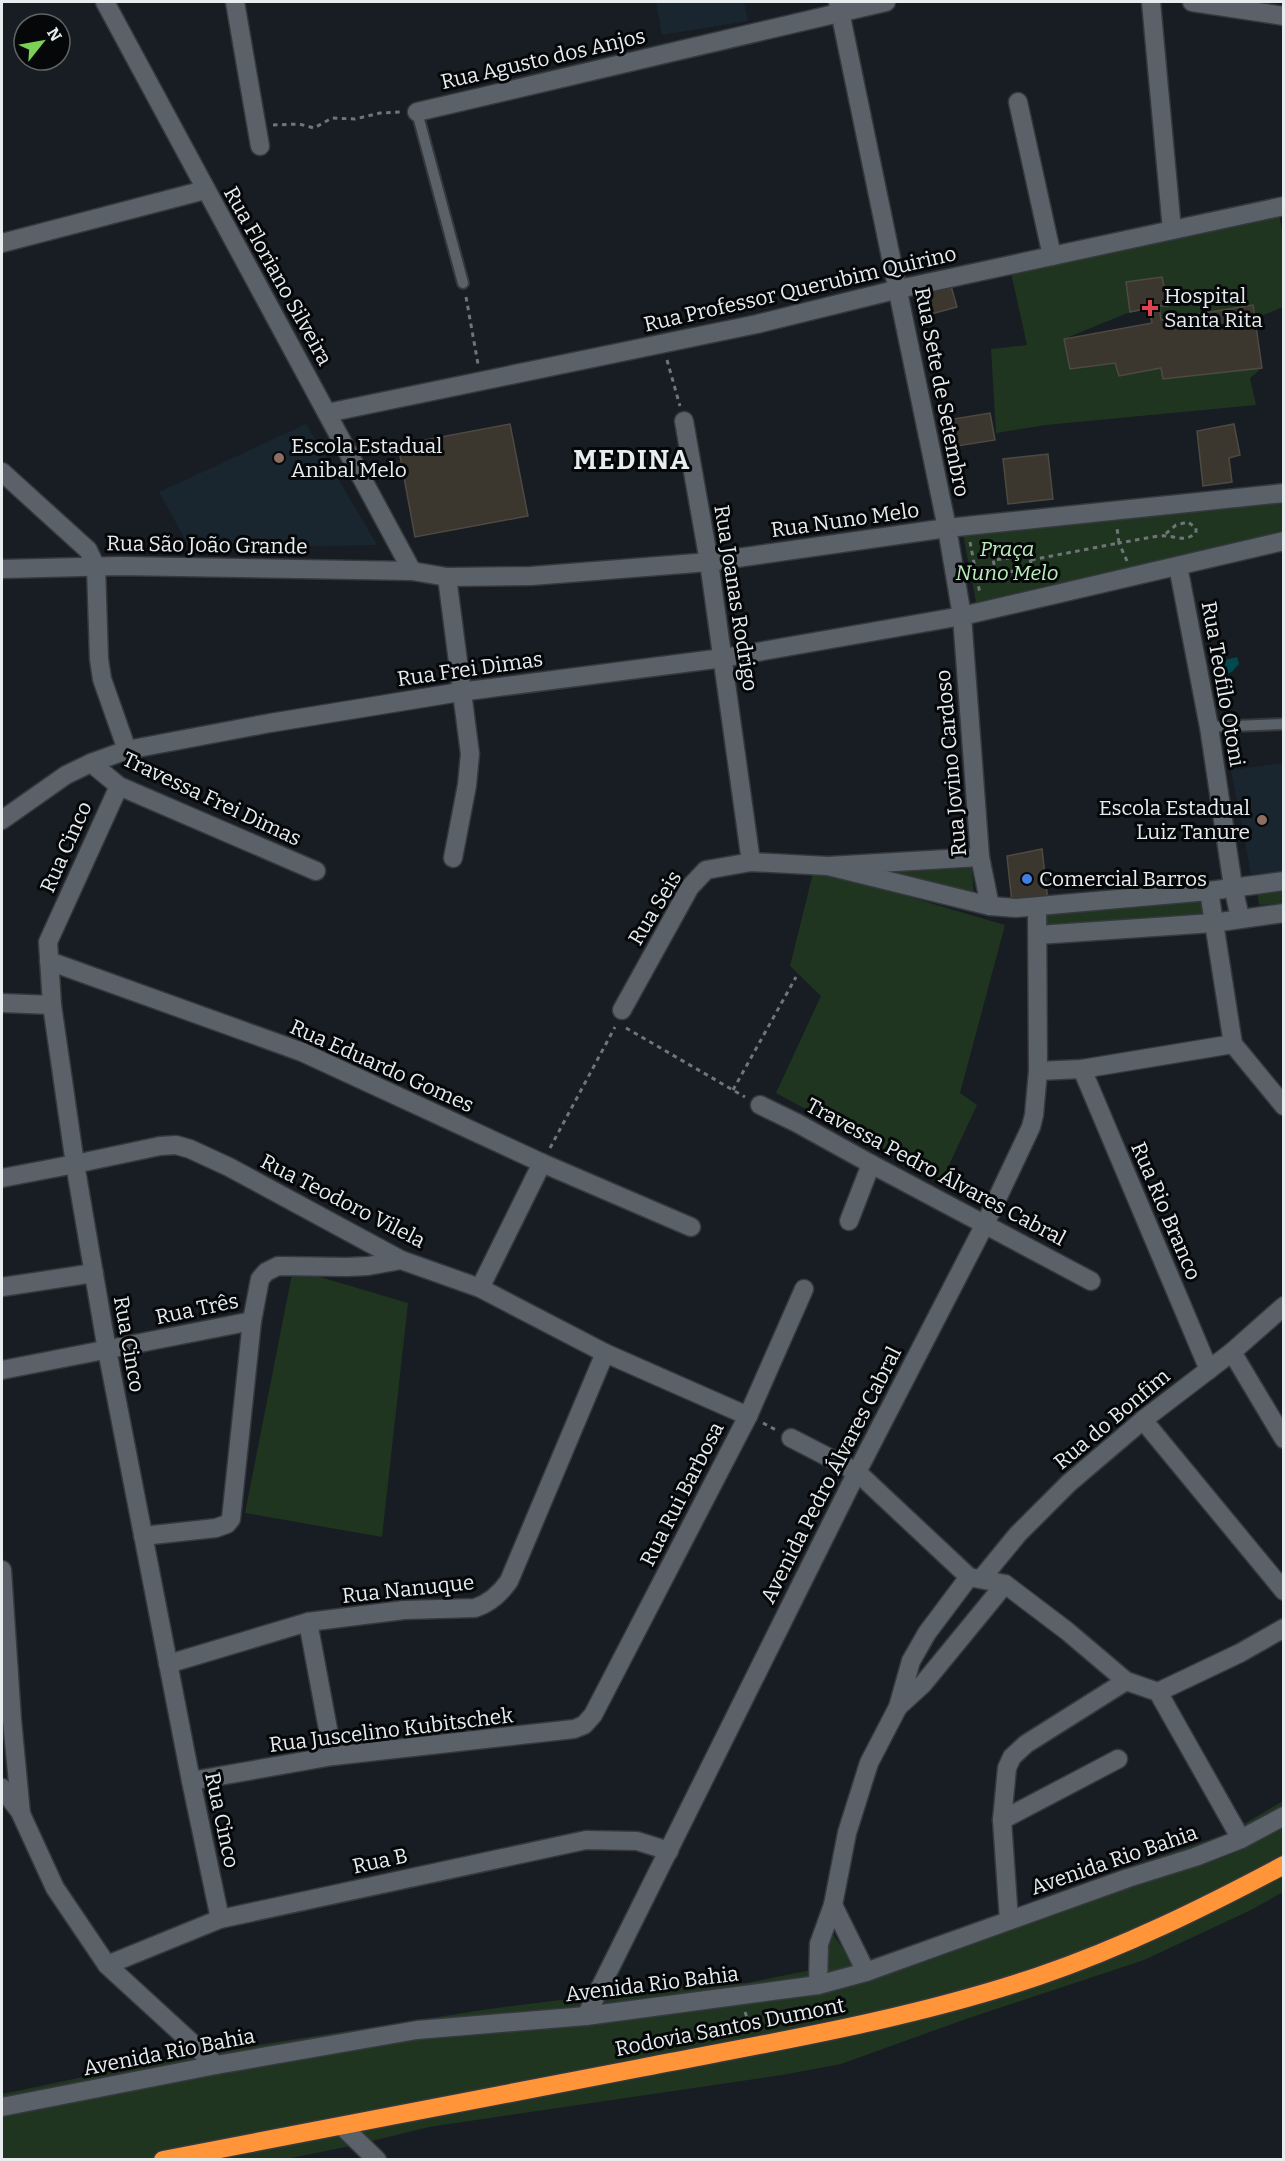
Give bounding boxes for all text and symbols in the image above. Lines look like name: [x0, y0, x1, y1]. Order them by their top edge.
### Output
north arrow: [12, 12, 72, 72]
street label: Rua Agusto dos Anjos: [438, 23, 648, 95]
text: N: [43, 24, 66, 45]
street label: Rua Floriano Silveira: [218, 182, 338, 370]
street label: Rua Professor Querubim Quirino: [641, 240, 959, 338]
place label: Hospital Santa Rita: [1164, 283, 1263, 333]
street label: Rua Sete de Setembro: [909, 285, 975, 499]
marker: Hospital Santa Rita: [1141, 299, 1159, 317]
place label: Escola Estadual Anibal Melo: [291, 433, 442, 483]
district label: MEDINA: [573, 444, 691, 476]
marker: Escola Estadual Anibal Melo: [272, 451, 286, 465]
street label: Rua Nuno Melo: [769, 497, 921, 543]
street label: Rua Joanas Rodrigo: [708, 503, 764, 693]
street label: Rua São João Grande: [106, 530, 308, 560]
park label: Praça Nuno Melo: [956, 536, 1058, 586]
street label: Rua Teofilo Otoni: [1196, 599, 1250, 769]
street label: Rua Frei Dimas: [395, 646, 545, 692]
street label: Rua Jovino Cardoso: [930, 669, 972, 857]
street label: Travessa Frei Dimas: [119, 746, 305, 852]
place label: Escola Estadual Luiz Tanure: [1099, 795, 1250, 845]
street label: Rua Cinco: [34, 797, 98, 897]
marker: Escola Estadual Luiz Tanure: [1255, 813, 1269, 827]
street label: Rua Seis: [623, 866, 687, 950]
place label: Comercial Barros: [1039, 866, 1207, 892]
marker: Comercial Barros: [1020, 872, 1034, 886]
street label: Rua Eduardo Gomes: [286, 1014, 478, 1118]
street label: Travessa Pedro Álvares Cabral: [802, 1092, 1070, 1252]
street label: Rua Rio Branco: [1125, 1138, 1207, 1284]
street label: Rua Teodoro Vilela: [256, 1148, 430, 1254]
street label: Rua Três: [153, 1288, 241, 1330]
street label: Rua Cinco: [108, 1294, 150, 1394]
street label: Avenida Pedro Álvares Cabral: [755, 1342, 907, 1608]
street label: Rua do Bonfim: [1049, 1363, 1175, 1475]
street label: Rua Rui Barbosa: [634, 1417, 730, 1570]
street label: Rua Nanuque: [341, 1569, 475, 1609]
street label: Rua Juscelino Kubitschek: [268, 1702, 515, 1758]
street label: Rua Cinco: [199, 1770, 245, 1870]
street label: Avenida Rio Bahia: [1027, 1819, 1201, 1901]
street label: Rua B: [350, 1842, 410, 1880]
street label: Avenida Rio Bahia: [564, 1960, 741, 2008]
street label: Rodovia Santos Dumont: [613, 1992, 848, 2062]
street label: Avenida Rio Bahia: [81, 2022, 258, 2081]

